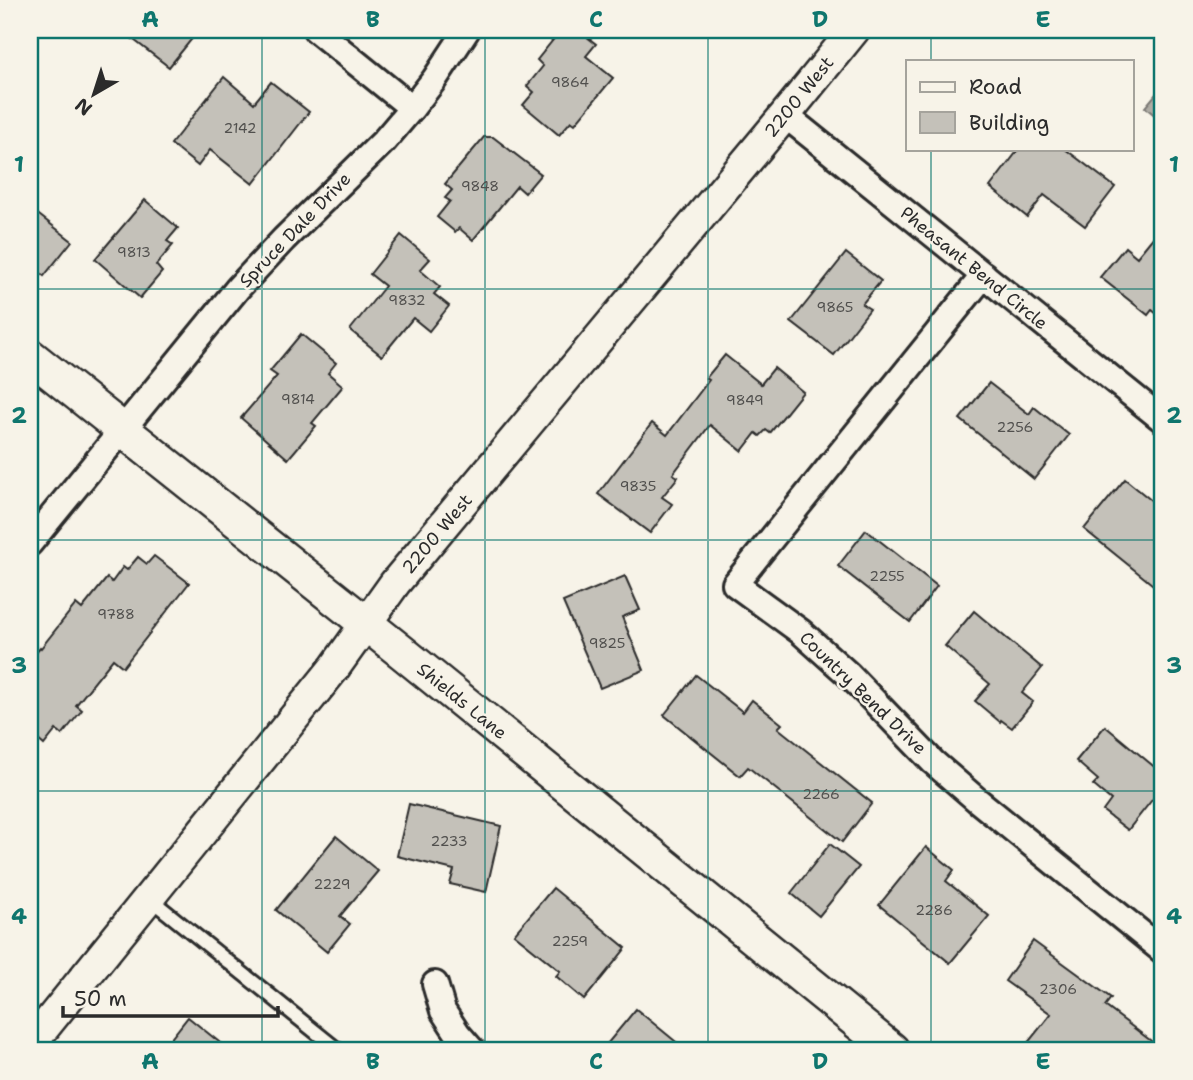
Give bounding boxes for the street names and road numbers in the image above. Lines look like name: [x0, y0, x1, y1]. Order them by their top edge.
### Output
street label: 2200 West: [759, 51, 839, 143]
street label: Spruce Dale Drive: [234, 167, 356, 293]
street label: Pheasant Bend Circle: [895, 201, 1053, 335]
street label: 2200 West: [396, 489, 478, 579]
street label: Country Bend Drive: [794, 626, 932, 760]
street label: Shields Lane: [412, 657, 512, 745]

